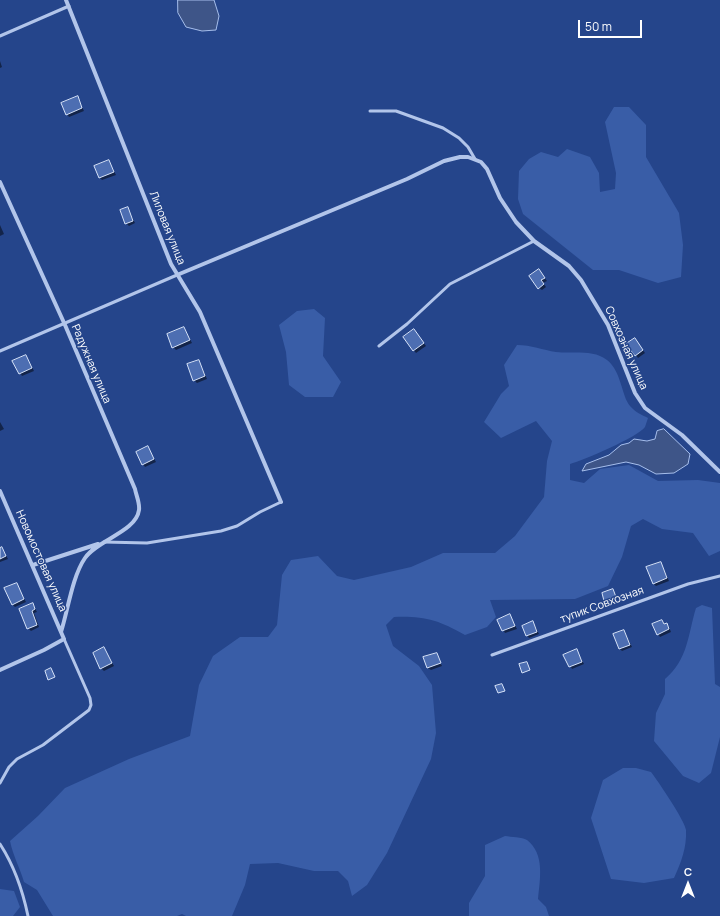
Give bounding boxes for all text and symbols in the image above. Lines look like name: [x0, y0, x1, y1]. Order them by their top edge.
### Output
scale bar: [580, 12, 644, 38]
text: 50 m: [585, 18, 612, 35]
street label: Лиловая улица: [146, 189, 188, 267]
street label: Совхозная улица: [602, 304, 650, 392]
street label: Радужная улица: [68, 322, 114, 406]
street label: Новомостовая улица: [13, 508, 69, 614]
street label: тупик Совхозная: [558, 584, 646, 626]
north arrow: [668, 864, 708, 904]
text: С: [684, 864, 692, 879]

